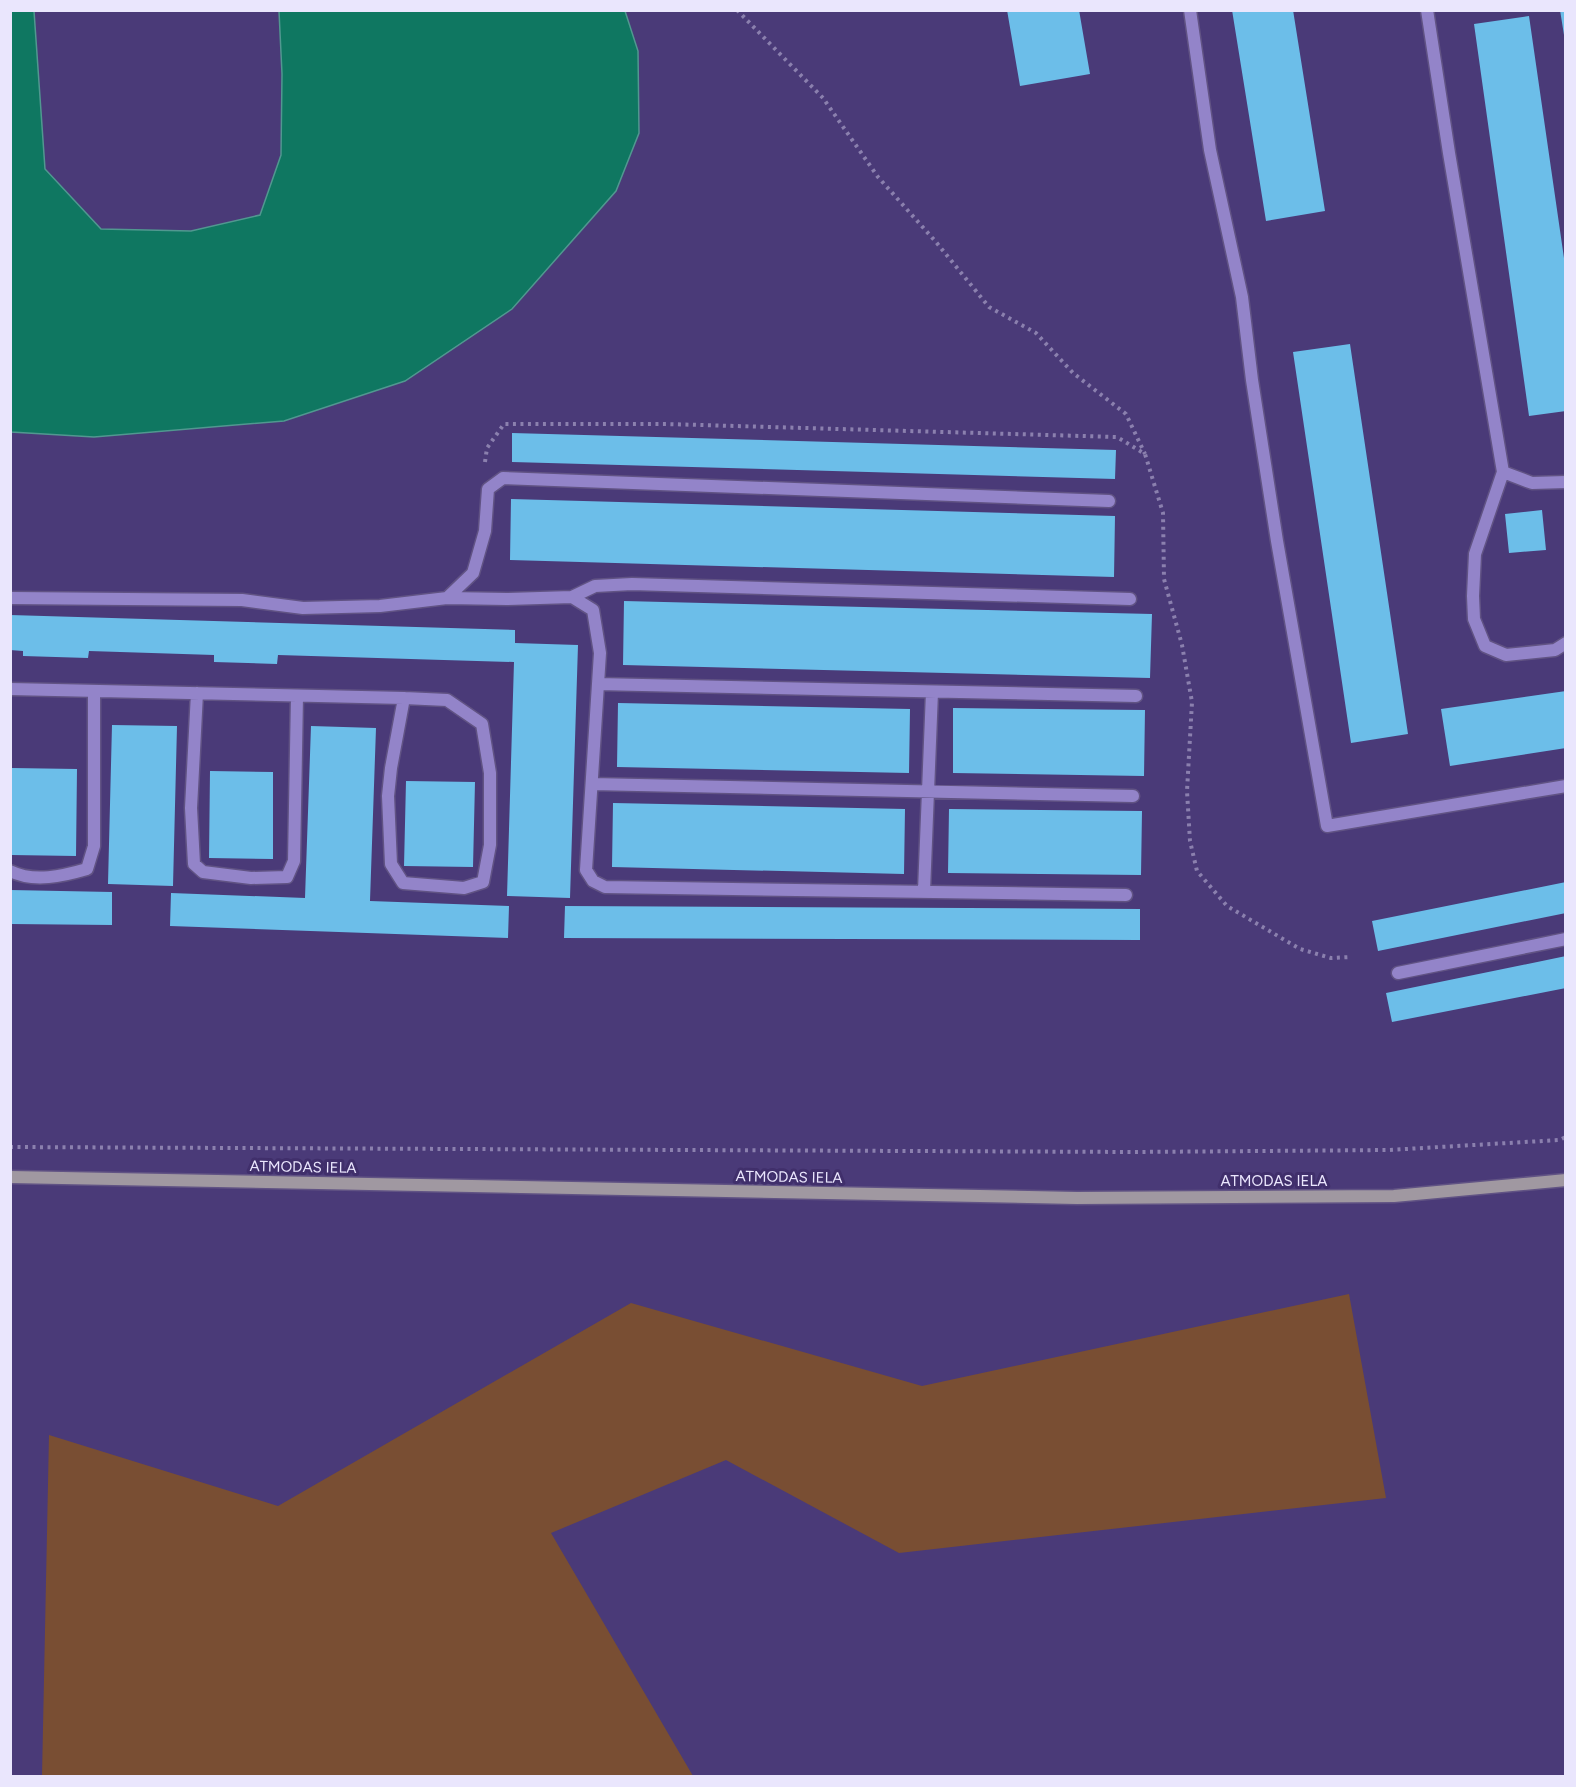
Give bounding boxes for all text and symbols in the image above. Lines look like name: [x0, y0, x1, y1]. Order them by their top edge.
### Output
street label: ATMODAS IELA: [249, 1157, 357, 1177]
street label: ATMODAS IELA: [735, 1167, 843, 1187]
street label: ATMODAS IELA: [1221, 1172, 1327, 1190]

